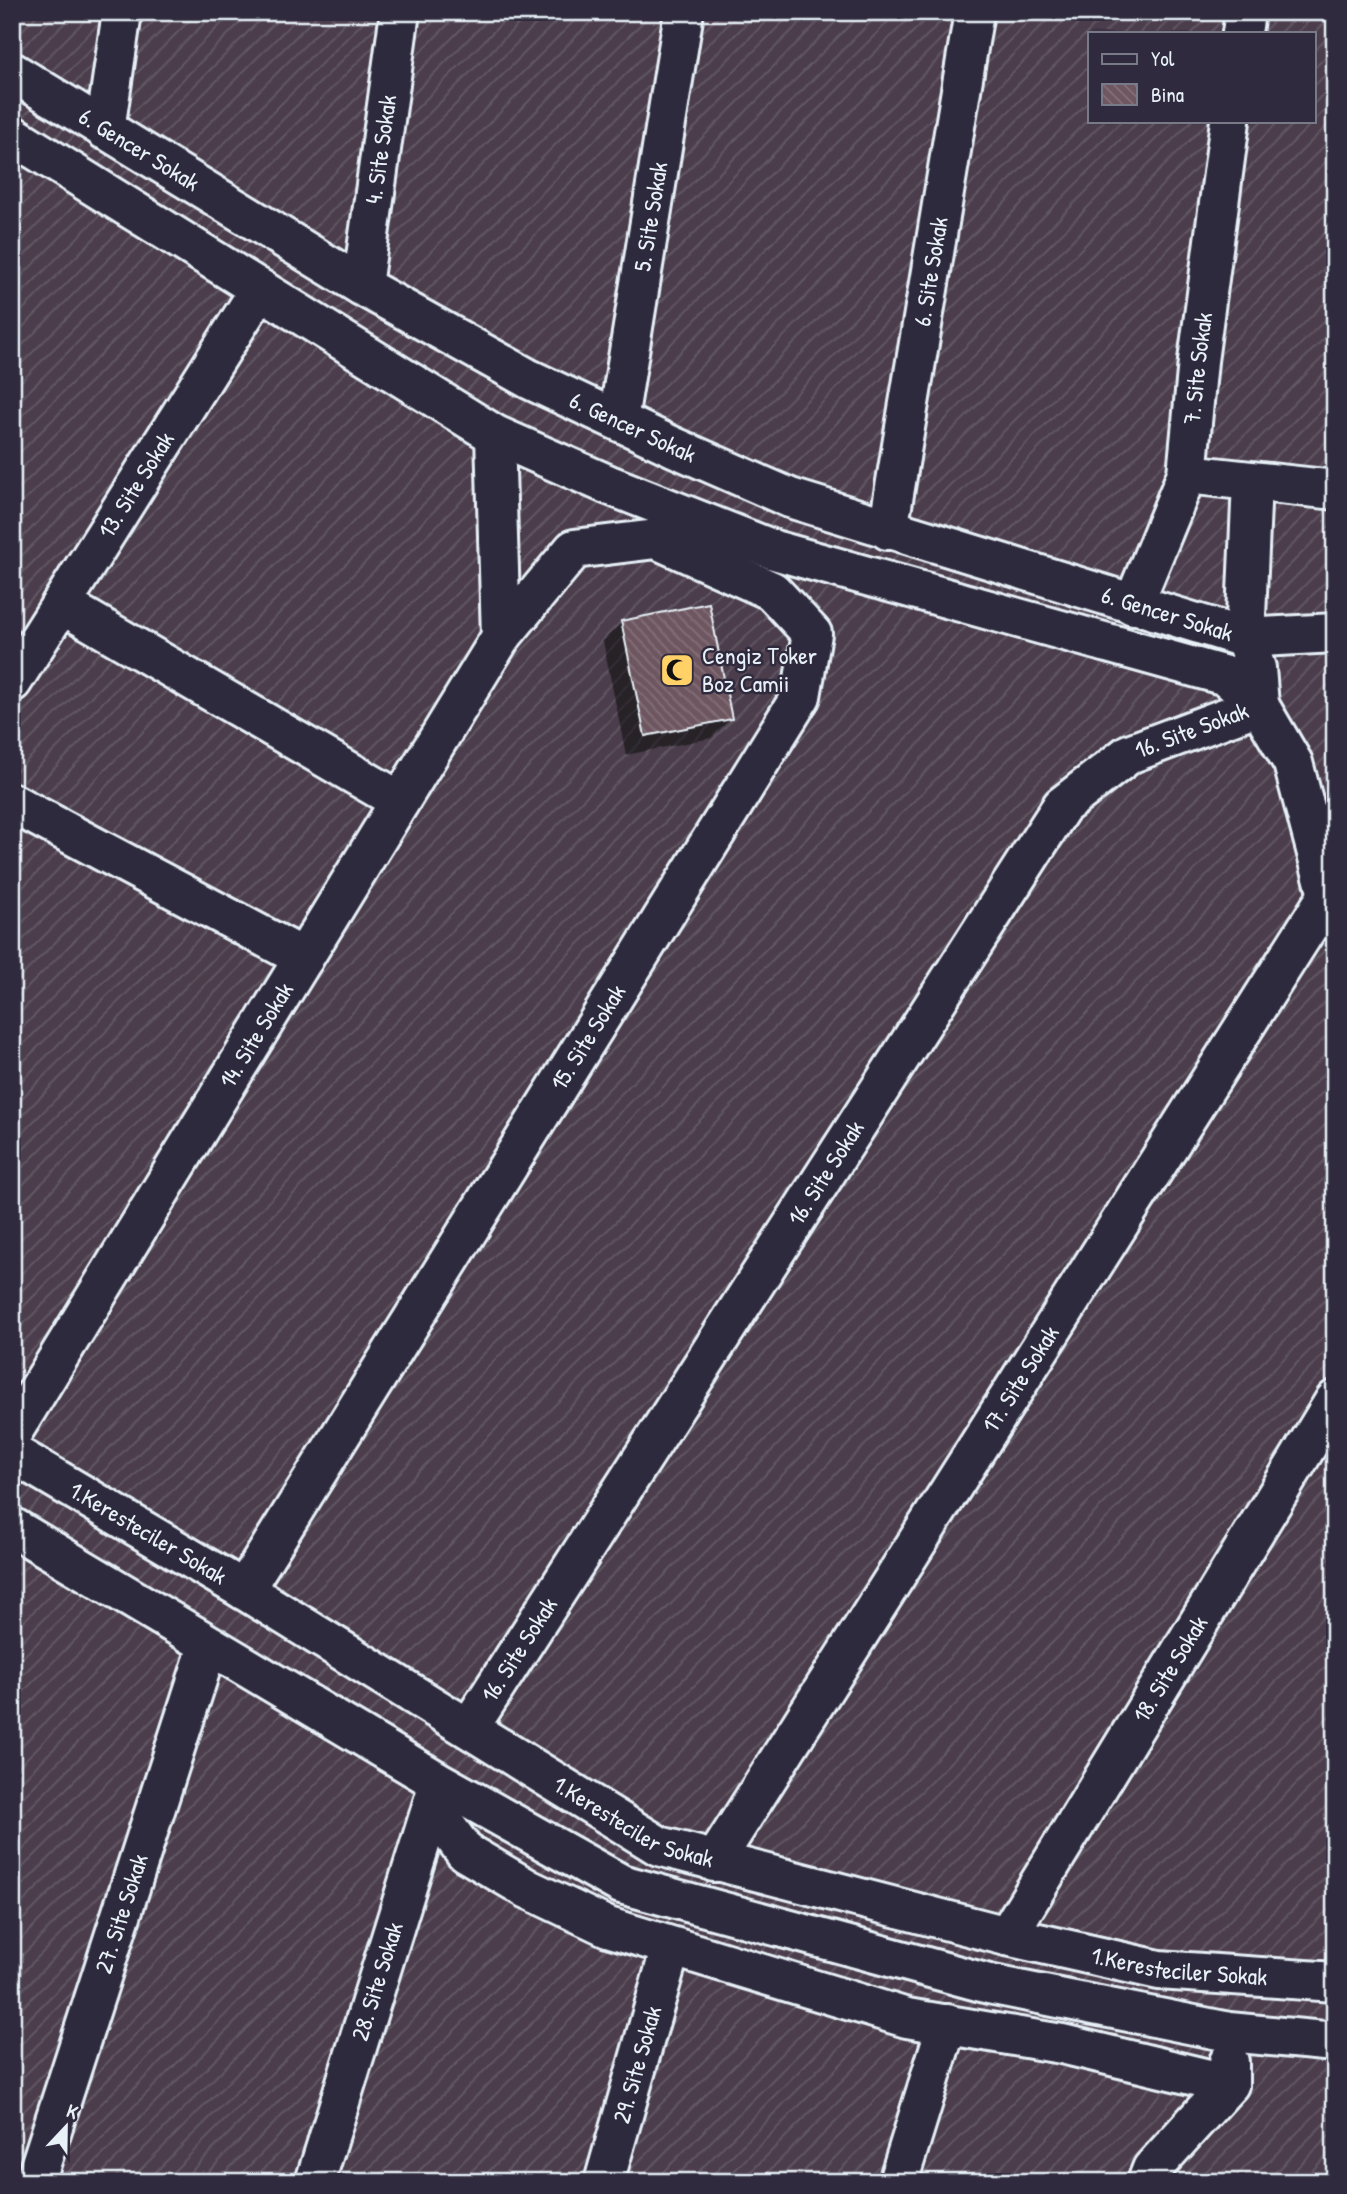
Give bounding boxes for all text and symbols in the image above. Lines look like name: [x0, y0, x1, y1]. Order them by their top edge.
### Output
legend: [1088, 32, 1316, 122]
text: Yol: [1151, 44, 1175, 73]
text: Bina: [1151, 80, 1184, 109]
street label: 4. Site Sokak: [357, 93, 403, 206]
street label: 6. Gencer Sokak: [73, 100, 206, 198]
street label: 5. Site Sokak: [625, 159, 675, 274]
street label: 6. Site Sokak: [905, 214, 955, 328]
street label: 7. Site Sokak: [1175, 310, 1219, 426]
street label: 6. Gencer Sokak: [565, 383, 701, 470]
street label: 13. Site Sokak: [90, 425, 181, 544]
street label: 6. Gencer Sokak: [1098, 578, 1237, 648]
place label: Cengiz Toker Boz Camii: [702, 639, 817, 699]
mosque icon: Cengiz Toker Boz Camii: [658, 651, 696, 689]
street label: 16. Site Sokak: [1130, 694, 1253, 765]
street label: 14. Site Sokak: [211, 976, 300, 1093]
street label: 15. Site Sokak: [542, 978, 633, 1096]
street label: 16. Site Sokak: [780, 1114, 871, 1231]
street label: 17. Site Sokak: [974, 1319, 1066, 1438]
street label: 1.Keresteciler Sokak: [64, 1474, 233, 1591]
street label: 16. Site Sokak: [473, 1591, 564, 1708]
street label: 18. Site Sokak: [1125, 1609, 1214, 1728]
street label: 1.Keresteciler Sokak: [548, 1768, 717, 1874]
street label: 27. Site Sokak: [86, 1850, 155, 1977]
street label: 28. Site Sokak: [343, 1918, 410, 2044]
street label: 1.Keresteciler Sokak: [1088, 1938, 1268, 1992]
street label: 29. Site Sokak: [605, 2002, 668, 2127]
north arrow: [32, 2092, 102, 2162]
text: K: [63, 2097, 82, 2125]

